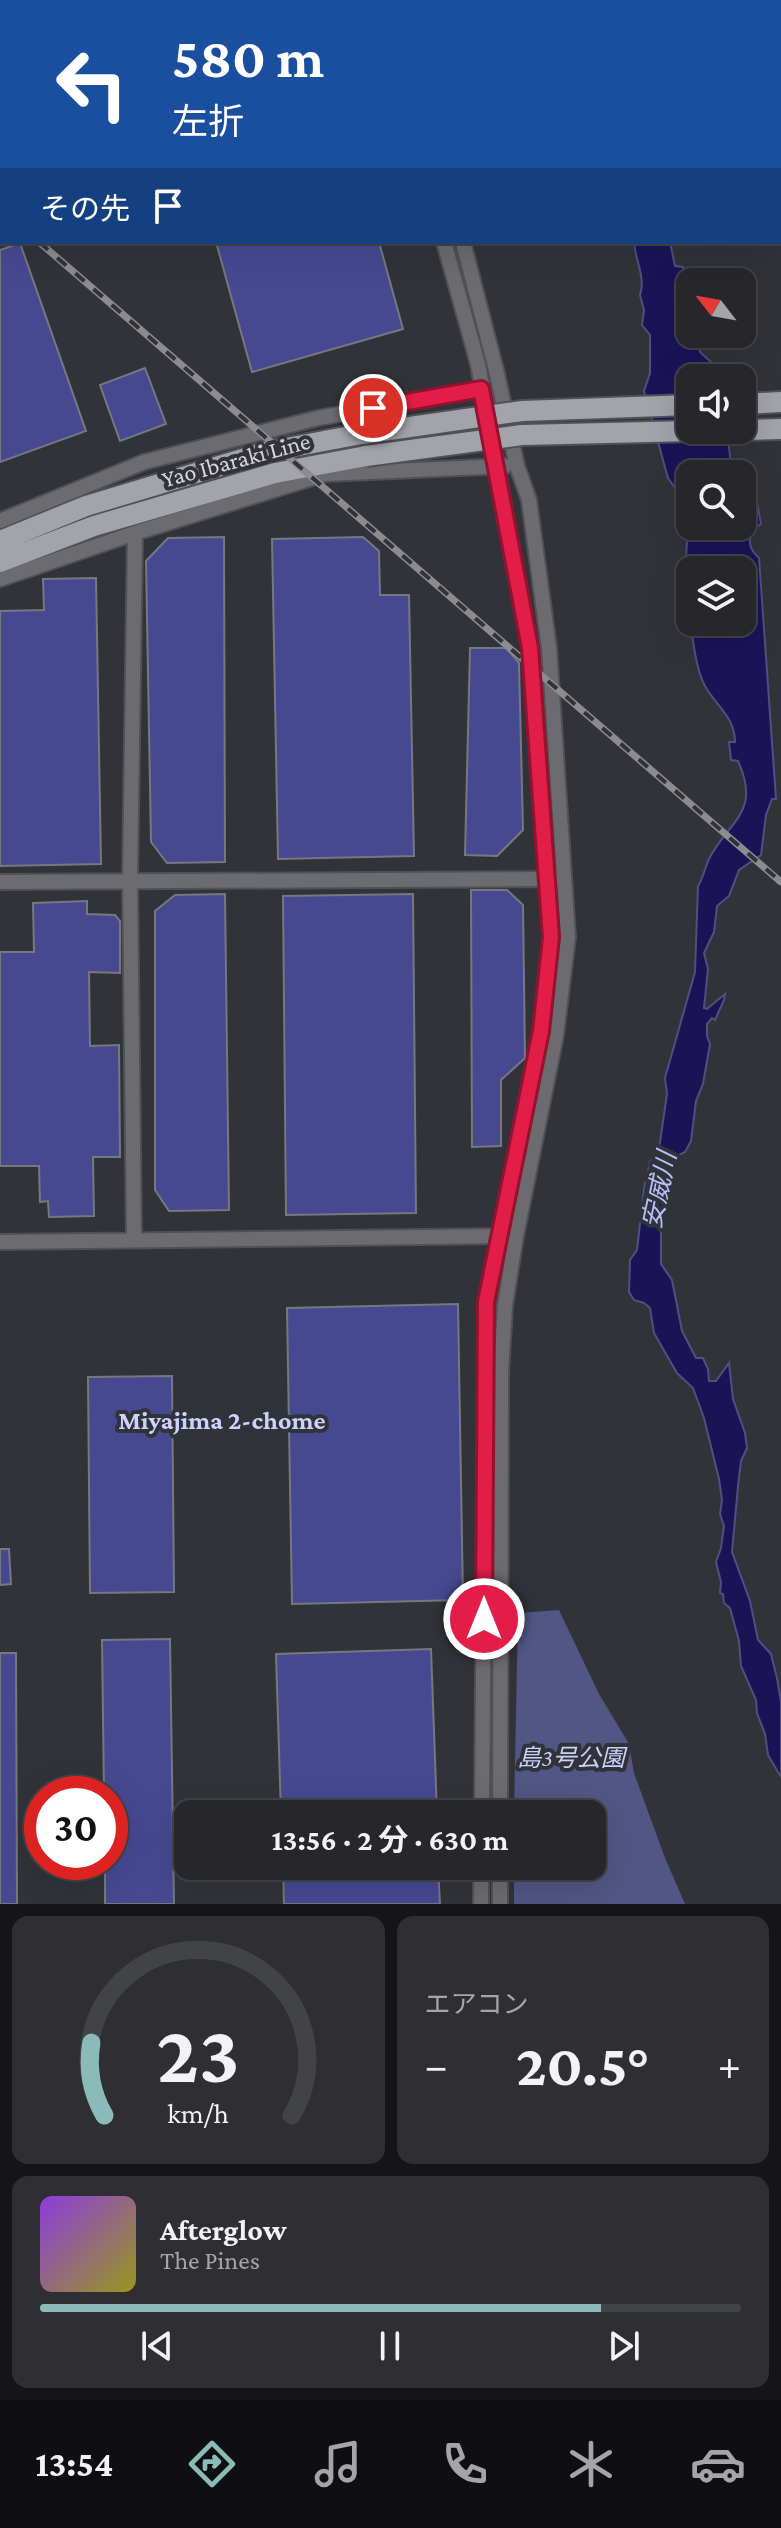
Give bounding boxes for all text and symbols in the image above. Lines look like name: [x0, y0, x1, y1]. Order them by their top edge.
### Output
text: 580 m: [172, 27, 324, 89]
icon: left: [40, 32, 144, 136]
text: 左折: [172, 102, 244, 142]
icon: arrive: [146, 184, 190, 228]
text: その先: [40, 192, 130, 225]
north arrow: [676, 268, 756, 348]
map controls: [676, 268, 756, 636]
button: sound: [676, 364, 756, 444]
pin: [339, 374, 407, 442]
icon: arrive: [351, 386, 395, 430]
street label: Yao Ibaraki Line: [159, 427, 313, 492]
button: search: [676, 460, 756, 540]
button: layers: [676, 556, 756, 636]
water label: 安威川: [637, 1146, 682, 1231]
district label: Miyajima 2-chome: [118, 1406, 326, 1435]
position arrow: [442, 1577, 526, 1661]
park label: 島3号公園: [517, 1744, 628, 1771]
speed limit sign: 30: [24, 1776, 128, 1880]
text: 13:56 · 2 分 · 630 m: [272, 1823, 508, 1856]
text: エアコン: [425, 1990, 529, 2019]
text: 23: [157, 2007, 240, 2100]
text: 20.5°: [516, 2031, 650, 2098]
text: −: [425, 2041, 448, 2089]
text: +: [718, 2041, 741, 2089]
text: km/h: [167, 2097, 229, 2129]
text: Afterglow: [160, 2213, 287, 2246]
text: The Pines: [160, 2246, 260, 2275]
icon: previous: [135, 2324, 179, 2368]
icon: pause: [368, 2324, 412, 2368]
icon: next: [602, 2324, 646, 2368]
icon: directions: [184, 2436, 240, 2492]
icon: music: [310, 2436, 366, 2492]
icon: phone: [437, 2436, 493, 2492]
icon: climate: [563, 2436, 619, 2492]
icon: car: [690, 2436, 746, 2492]
text: 13:54: [35, 2444, 113, 2484]

